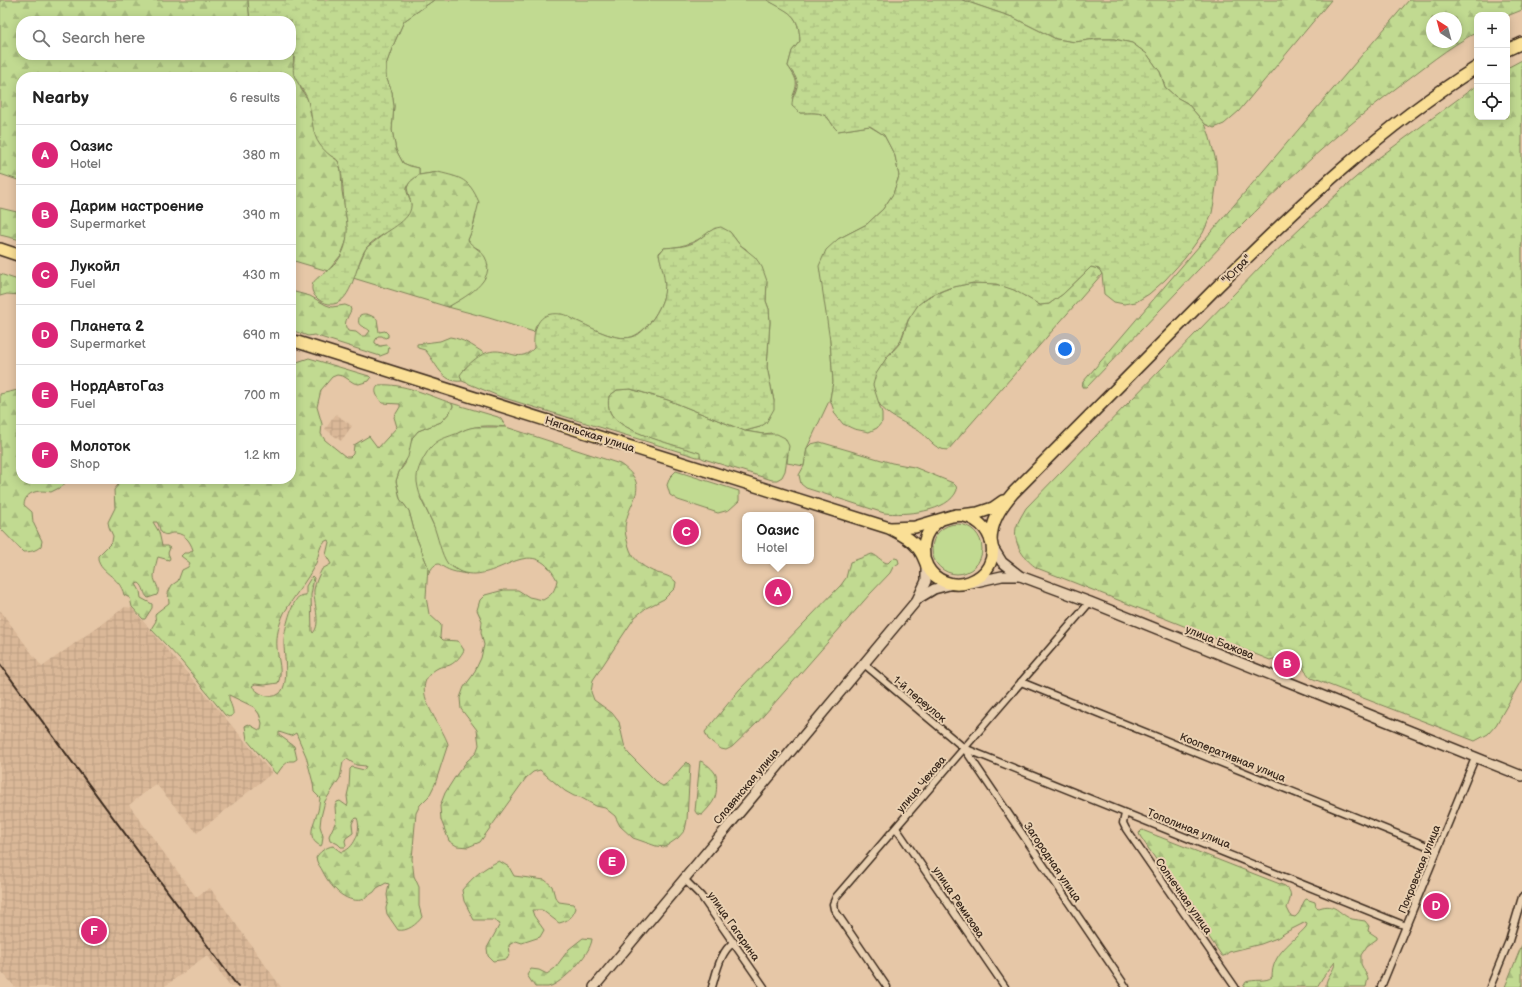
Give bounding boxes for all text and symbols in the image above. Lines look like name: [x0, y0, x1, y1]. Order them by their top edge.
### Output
north arrow: [1426, 12, 1462, 48]
map controls: [1474, 12, 1510, 120]
button: +: [1474, 12, 1510, 48]
search box: [16, 16, 296, 60]
icon: search: [30, 27, 52, 49]
text: Search here: [62, 29, 145, 48]
button: −: [1474, 48, 1510, 84]
button: locate: [1474, 84, 1510, 120]
text: Nearby: [32, 88, 89, 108]
text: 6 results: [230, 90, 280, 106]
text: Оазис: [70, 137, 113, 156]
text: A: [41, 147, 49, 163]
text: 380 m: [243, 147, 280, 163]
text: Hotel: [70, 156, 101, 172]
text: Дарим настроение: [70, 197, 204, 216]
text: B: [40, 207, 50, 223]
text: 390 m: [243, 207, 280, 223]
text: Supermarket: [70, 216, 146, 232]
street label: "Югра": [1219, 252, 1254, 287]
text: Лукойл: [70, 257, 120, 276]
text: C: [40, 267, 50, 283]
text: 430 m: [242, 267, 280, 283]
text: Fuel: [70, 276, 95, 292]
text: Планета 2: [70, 317, 144, 336]
text: D: [40, 327, 50, 343]
text: 690 m: [243, 327, 280, 343]
text: Supermarket: [70, 336, 146, 352]
your location: [1055, 339, 1075, 359]
text: НордАвтоГаз: [70, 377, 164, 396]
text: E: [41, 387, 49, 403]
text: 700 m: [244, 387, 280, 403]
text: Fuel: [70, 396, 95, 412]
street label: Няганьская улица: [543, 414, 637, 455]
text: Молоток: [70, 437, 130, 456]
text: F: [41, 447, 49, 463]
text: 1.2 km: [244, 447, 280, 463]
text: Shop: [70, 456, 100, 472]
popup: [742, 512, 814, 564]
pin: C: [673, 517, 699, 547]
text: Оазис: [757, 521, 799, 540]
text: Hotel: [757, 540, 788, 556]
pin: A: [765, 577, 791, 607]
street label: улица Бажова: [1184, 623, 1257, 662]
pin: B: [1274, 649, 1300, 679]
street label: 1-й переулок: [890, 673, 949, 725]
street label: Кооперативная улица: [1178, 730, 1288, 785]
street label: Славянская улица: [711, 745, 782, 827]
street label: улица Чехова: [894, 753, 949, 815]
street label: Тополиная улица: [1145, 806, 1233, 851]
street label: Загородная улица: [1021, 820, 1084, 905]
street label: Покровская улица: [1396, 822, 1443, 915]
pin: E: [599, 847, 625, 877]
street label: Солнечная улица: [1153, 856, 1215, 937]
street label: улица Ремизова: [930, 864, 988, 941]
street label: улица Гагарина: [705, 889, 763, 964]
pin: D: [1423, 891, 1449, 921]
pin: F: [81, 916, 107, 946]

